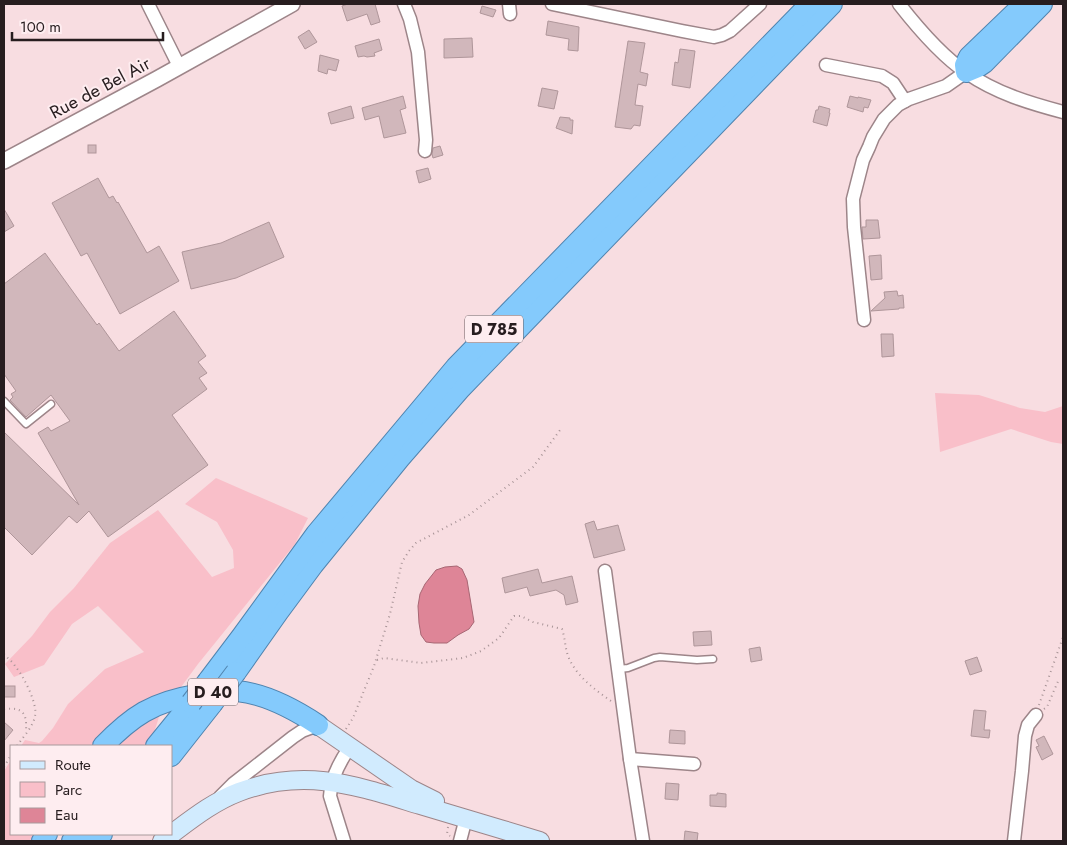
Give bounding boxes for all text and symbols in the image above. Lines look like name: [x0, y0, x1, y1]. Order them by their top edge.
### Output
scale bar: [12, 10, 164, 42]
text: 100 m: [20, 16, 61, 38]
street label: Rue de Bel Air: [45, 50, 156, 125]
road number: D 785: [465, 316, 523, 342]
road number: D 40: [188, 679, 238, 706]
legend: [10, 745, 172, 835]
text: Route: [55, 754, 91, 776]
text: Parc: [55, 779, 82, 801]
text: Eau: [55, 804, 78, 826]

